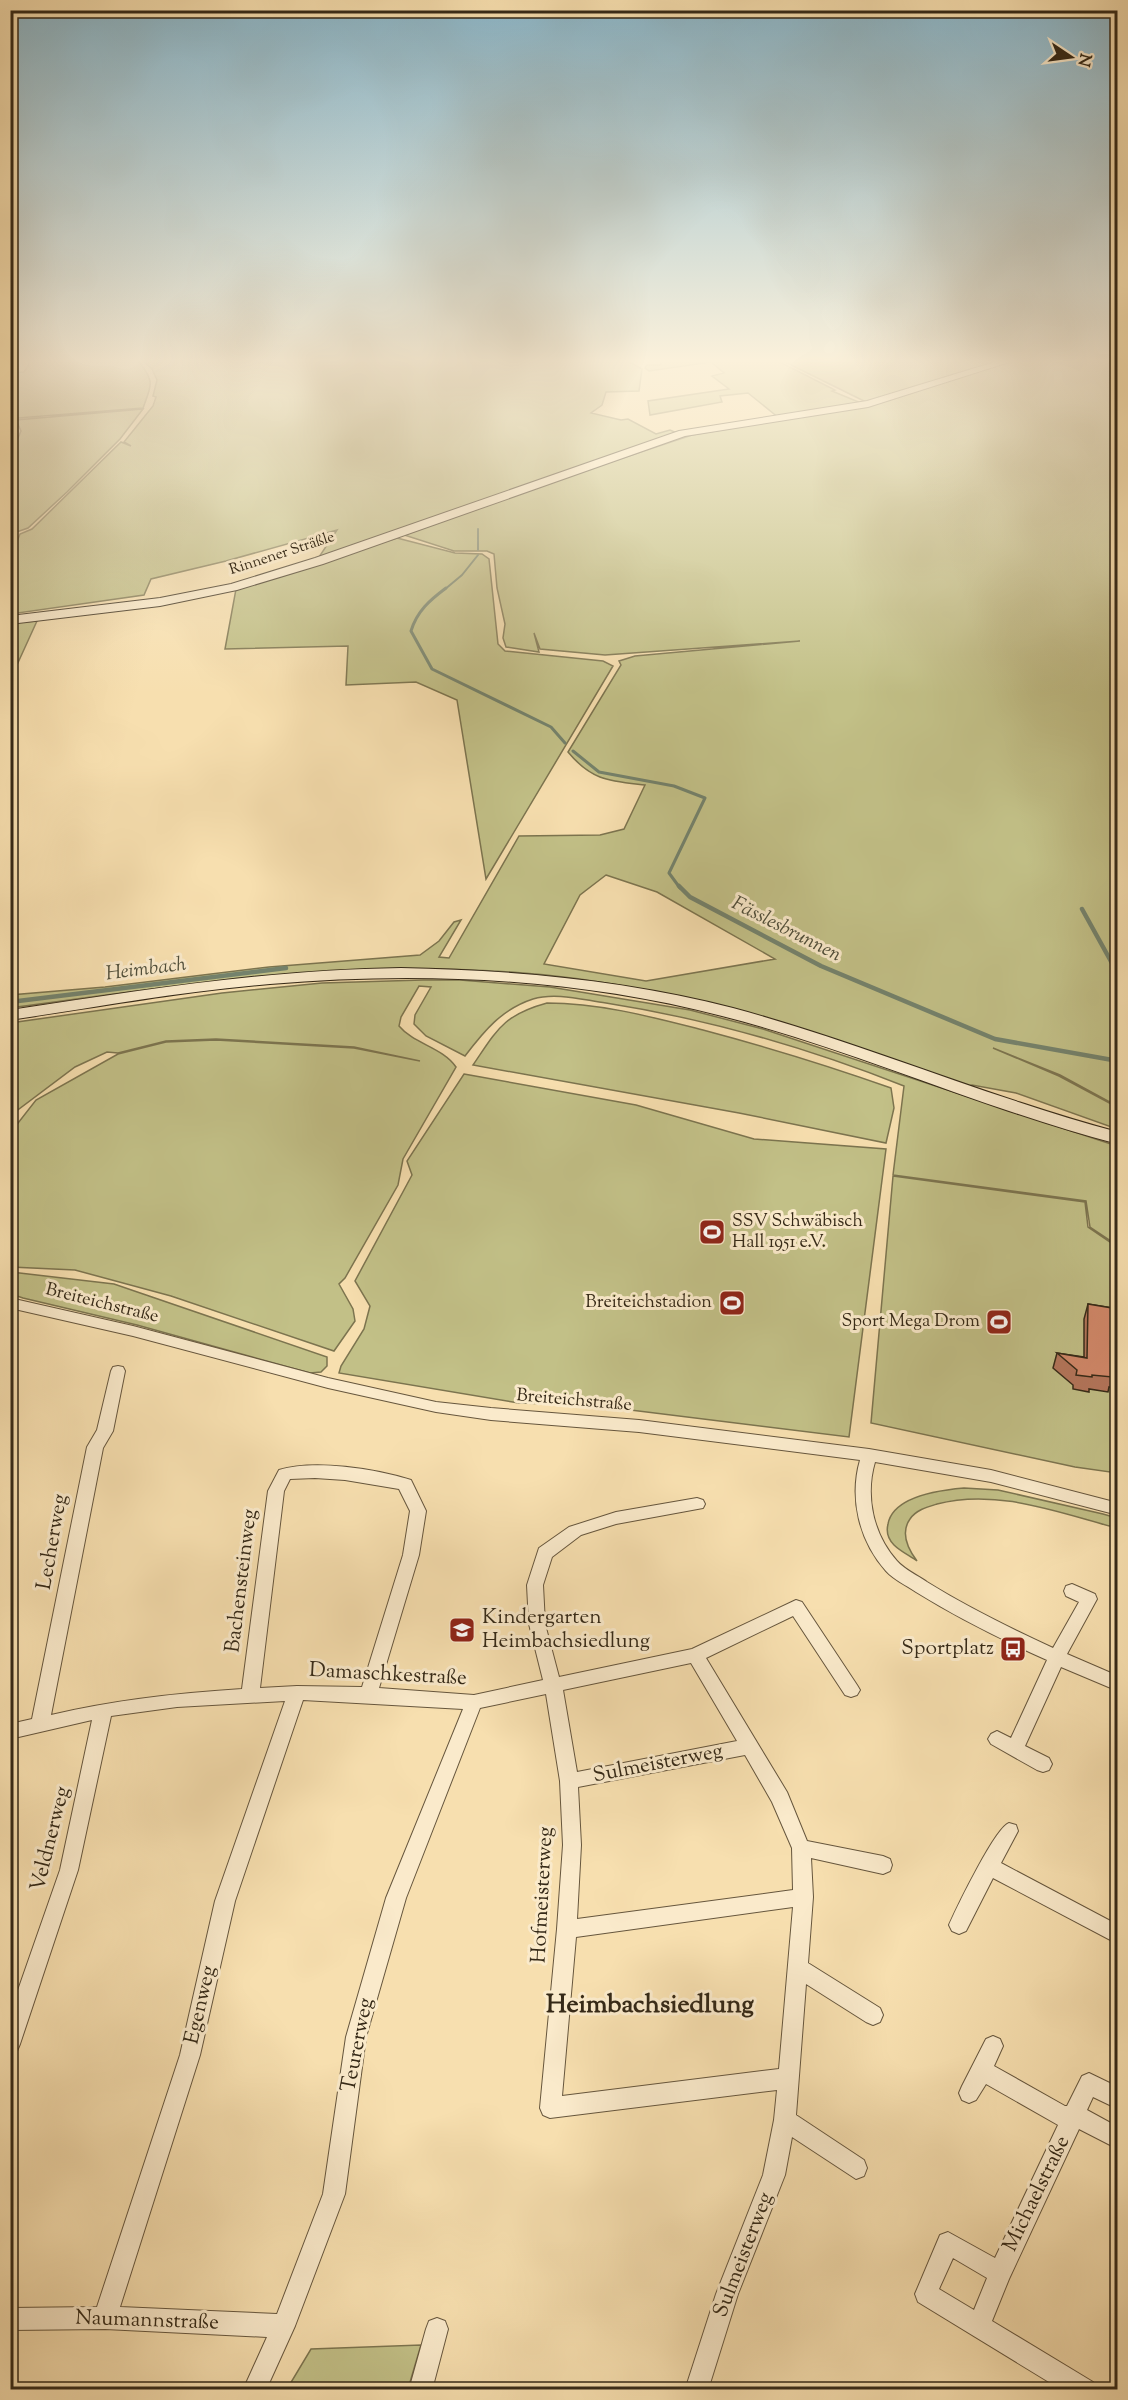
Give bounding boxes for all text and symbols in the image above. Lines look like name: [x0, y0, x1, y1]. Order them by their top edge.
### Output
north arrow: [1041, 27, 1101, 87]
text: N: [1070, 51, 1096, 69]
street label: Rinnener Sträßle: [227, 527, 337, 581]
water label: Fässlesbrunnen: [726, 890, 846, 970]
water label: Heimbach: [104, 951, 188, 989]
place label: SSV Schwäbisch Hall 1951 e.V.: [732, 1209, 863, 1256]
sports icon: SSV Schwäbisch Hall 1951 e.V.: [697, 1217, 727, 1247]
street label: Breiteichstraße: [43, 1277, 161, 1331]
sports icon: Breiteichstadion: [717, 1288, 747, 1318]
place label: Breiteichstadion: [585, 1290, 712, 1316]
sports icon: Sport Mega Drom: [984, 1307, 1014, 1337]
place label: Sport Mega Drom: [841, 1309, 980, 1335]
street label: Breiteichstraße: [515, 1383, 633, 1419]
street label: Lecherweg: [30, 1492, 76, 1592]
street label: Bachensteinweg: [218, 1507, 266, 1655]
place label: Kindergarten Heimbachsiedlung: [482, 1603, 650, 1657]
school or university icon: Kindergarten Heimbachsiedlung: [447, 1615, 477, 1645]
place label: Sportplatz: [901, 1634, 994, 1664]
bus stop icon: Sportplatz: [998, 1634, 1028, 1664]
street label: Damaschkestraße: [308, 1656, 468, 1694]
street label: Sulmeisterweg: [591, 1737, 725, 1791]
street label: Veldnerweg: [23, 1783, 79, 1895]
street label: Hofmeisterweg: [524, 1826, 562, 1964]
street label: Egenweg: [177, 1963, 225, 2047]
district label: Heimbachsiedlung: [546, 1987, 754, 2024]
street label: Teurerweg: [334, 1995, 382, 2095]
street label: Michaelstraße: [996, 2131, 1078, 2257]
street label: Sulmeisterweg: [706, 2188, 782, 2322]
street label: Naumannstraße: [75, 2303, 219, 2339]

